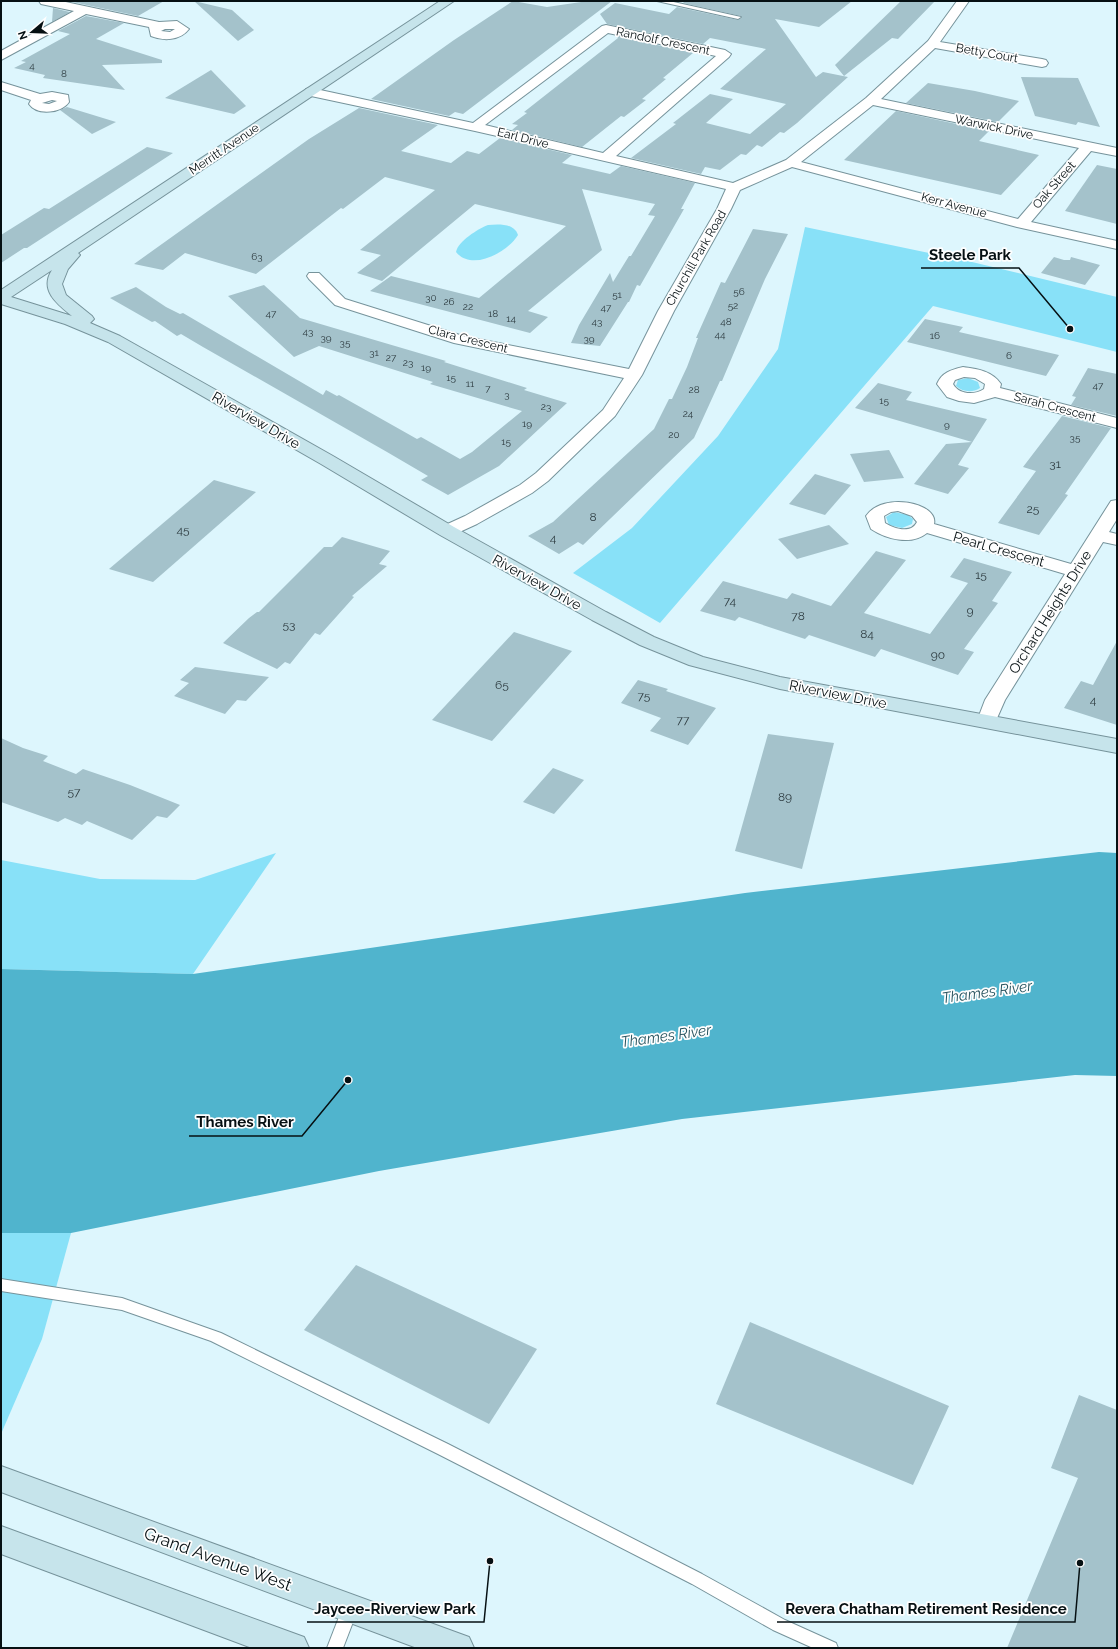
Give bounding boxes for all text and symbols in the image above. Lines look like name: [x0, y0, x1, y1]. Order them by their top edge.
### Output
north arrow: [12, 12, 52, 52]
street label: Randolf Crescent: [615, 24, 711, 58]
text: N: [16, 29, 31, 41]
street label: Betty Court: [955, 41, 1019, 65]
house number: 4: [29, 60, 35, 71]
house number: 8: [61, 68, 67, 79]
street label: Warwick Drive: [954, 112, 1034, 142]
street label: Merritt Avenue: [186, 120, 262, 178]
street label: Earl Drive: [496, 125, 550, 151]
street label: Oak Street: [1030, 158, 1078, 212]
street label: Kerr Avenue: [920, 190, 988, 220]
street label: Churchill Park Road: [663, 208, 729, 308]
callout: Steele Park: [921, 241, 1019, 268]
text: Steele Park: [929, 246, 1012, 264]
house number: 63: [251, 251, 263, 262]
house number: 56: [733, 286, 745, 297]
house number: 51: [612, 289, 623, 300]
house number: 30: [425, 292, 437, 303]
house number: 26: [443, 296, 455, 307]
house number: 52: [728, 300, 738, 311]
house number: 22: [463, 301, 473, 312]
house number: 47: [601, 302, 612, 313]
house number: 47: [266, 308, 277, 319]
house number: 18: [488, 308, 498, 319]
house number: 14: [506, 313, 516, 324]
house number: 43: [592, 316, 602, 327]
house number: 48: [720, 316, 732, 327]
street label: Clara Crescent: [427, 322, 509, 356]
house number: 43: [303, 326, 313, 337]
house number: 44: [715, 329, 726, 340]
house number: 16: [930, 330, 940, 341]
house number: 39: [320, 332, 332, 343]
house number: 39: [583, 333, 595, 344]
house number: 35: [340, 337, 351, 348]
house number: 31: [369, 347, 380, 358]
house number: 6: [1006, 350, 1012, 361]
house number: 27: [386, 352, 397, 363]
house number: 23: [403, 357, 413, 368]
house number: 19: [421, 362, 431, 373]
house number: 15: [446, 372, 456, 383]
house number: 11: [466, 378, 475, 389]
house number: 47: [1093, 380, 1104, 391]
house number: 7: [485, 383, 491, 394]
house number: 28: [688, 384, 700, 395]
street label: Riverview Drive: [209, 388, 303, 452]
house number: 3: [504, 389, 510, 400]
street label: Sarah Crescent: [1013, 389, 1097, 425]
house number: 15: [879, 395, 889, 406]
house number: 23: [541, 401, 551, 412]
house number: 24: [683, 408, 694, 419]
house number: 19: [522, 418, 532, 429]
house number: 9: [944, 419, 950, 430]
house number: 20: [668, 429, 680, 440]
house number: 35: [1070, 432, 1081, 443]
house number: 15: [501, 436, 511, 447]
house number: 31: [1049, 457, 1061, 471]
house number: 25: [1027, 502, 1040, 516]
house number: 8: [589, 510, 597, 524]
house number: 45: [176, 523, 190, 537]
street label: Pearl Crescent: [952, 528, 1047, 570]
house number: 4: [550, 531, 557, 545]
street label: Orchard Heights Drive: [1006, 547, 1094, 677]
street label: Riverview Drive: [490, 551, 584, 613]
house number: 15: [975, 568, 987, 582]
house number: 74: [724, 594, 737, 608]
house number: 9: [966, 604, 974, 618]
house number: 78: [791, 609, 805, 623]
house number: 53: [283, 618, 295, 632]
house number: 84: [860, 627, 874, 641]
house number: 90: [931, 648, 945, 662]
street label: Riverview Drive: [788, 677, 888, 711]
house number: 65: [495, 678, 509, 692]
house number: 75: [638, 689, 651, 703]
house number: 4: [1090, 693, 1097, 707]
house number: 77: [677, 713, 690, 727]
house number: 57: [68, 785, 81, 799]
house number: 89: [778, 790, 792, 804]
water label: Thames River: [941, 977, 1034, 1007]
water label: Thames River: [620, 1021, 713, 1051]
callout: Thames River: [189, 1109, 302, 1136]
text: Thames River: [196, 1113, 294, 1131]
street label: Grand Avenue West: [141, 1523, 295, 1595]
callout: Jaycee-Riverview Park: [307, 1595, 484, 1622]
callout: Revera Chatham Retirement Residence: [777, 1595, 1075, 1622]
text: Jaycee-Riverview Park: [314, 1600, 476, 1618]
text: Revera Chatham Retirement Residence: [785, 1600, 1067, 1618]

